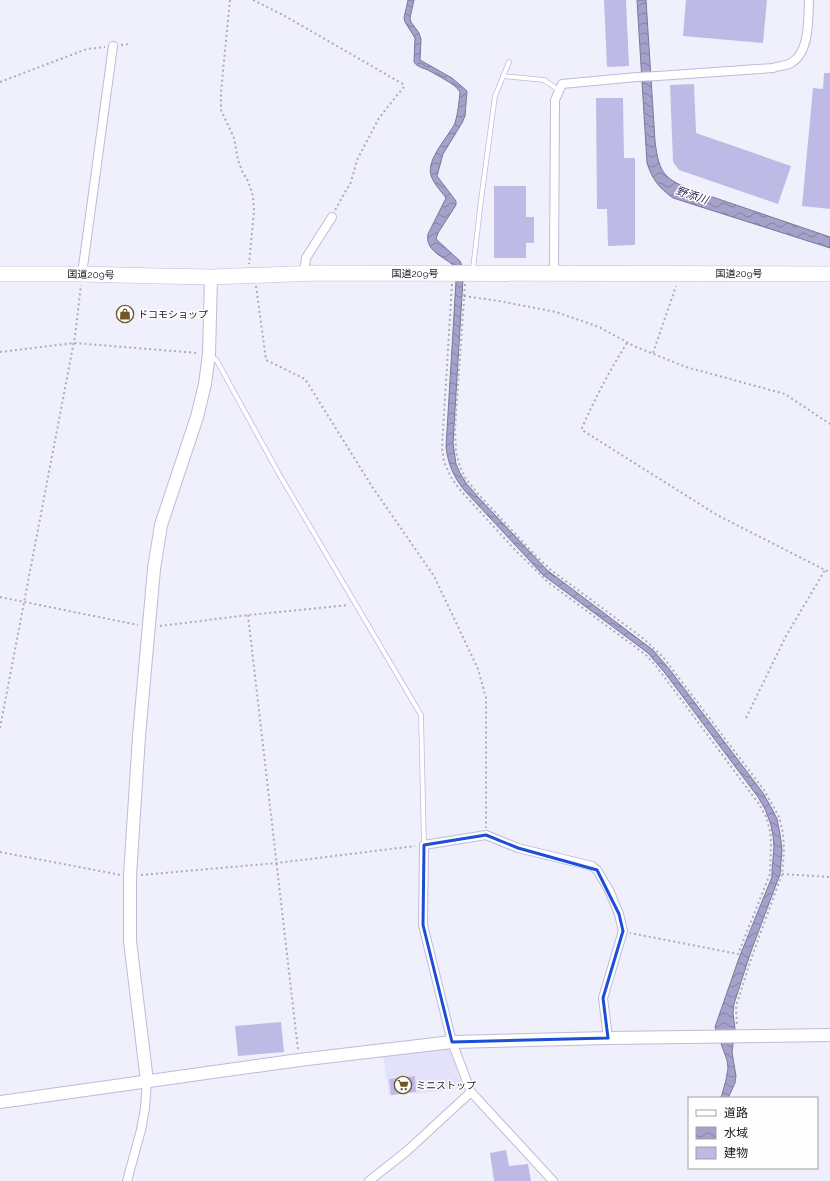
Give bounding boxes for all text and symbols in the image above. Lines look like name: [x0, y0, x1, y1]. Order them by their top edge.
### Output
water label: 野添川: [674, 184, 710, 207]
street label: 国道209号: [391, 268, 439, 279]
street label: 国道209号: [715, 268, 763, 279]
street label: 国道209号: [67, 269, 115, 280]
shop icon: ドコモショップ: [115, 304, 135, 324]
place label: ドコモショップ: [138, 309, 208, 320]
supermarket icon: ミニストップ: [393, 1075, 413, 1095]
place label: ミニストップ: [416, 1080, 476, 1091]
legend: [688, 1097, 818, 1169]
text: 道路: [724, 1106, 748, 1120]
text: 水域: [724, 1126, 748, 1140]
text: 建物: [724, 1146, 748, 1160]

